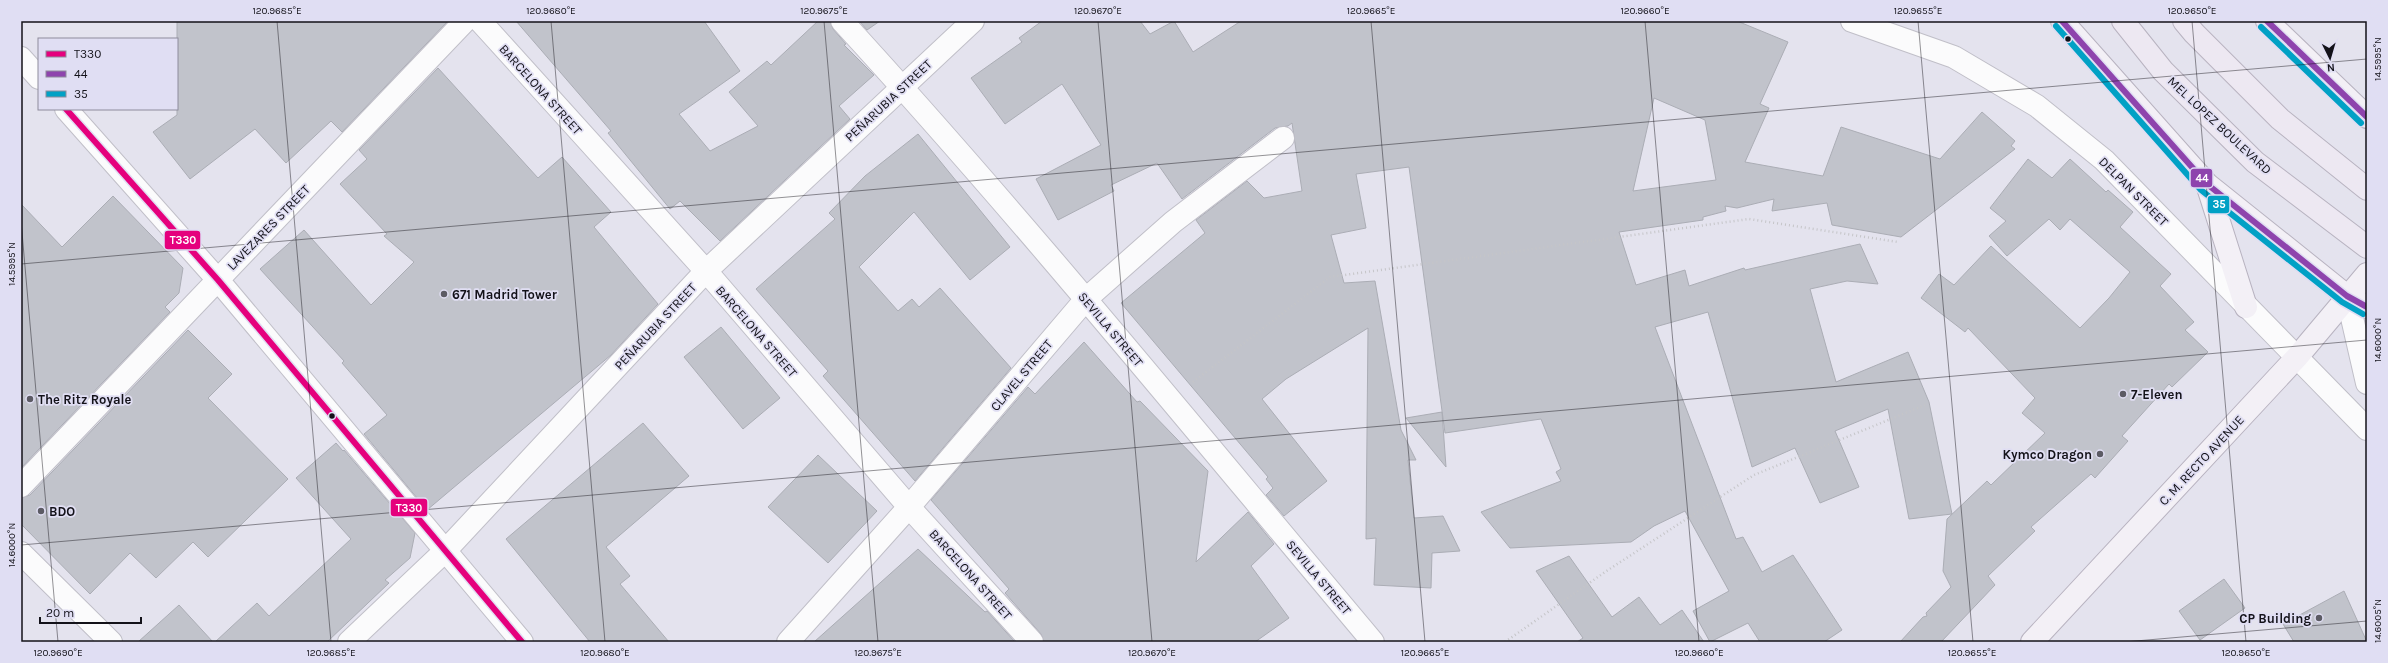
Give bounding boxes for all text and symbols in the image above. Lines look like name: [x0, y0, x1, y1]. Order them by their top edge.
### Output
text: 120.9685°E: [252, 5, 302, 17]
text: 120.9680°E: [526, 5, 576, 17]
text: 120.9675°E: [800, 5, 848, 17]
text: 120.9670°E: [1074, 5, 1122, 17]
text: 120.9665°E: [1347, 5, 1395, 17]
text: 120.9660°E: [1620, 5, 1670, 17]
text: 120.9655°E: [1894, 5, 1942, 17]
text: 120.9650°E: [2168, 5, 2216, 17]
unlabelled marker: [2063, 34, 2073, 44]
text: 14.5995°N: [2372, 37, 2384, 81]
legend: [38, 38, 178, 110]
north arrow: [2310, 38, 2350, 78]
street label: BARCELONA STREET: [496, 41, 585, 138]
text: T330: [74, 47, 101, 61]
street label: PEÑARUBIA STREET: [842, 56, 935, 144]
text: N: [2326, 61, 2335, 74]
text: 44: [74, 67, 88, 81]
street label: MEL LOPEZ BOULEVARD: [2165, 73, 2275, 177]
text: 35: [74, 87, 88, 101]
street label: DELPAN STREET: [2096, 154, 2172, 229]
line badge: 44: [2190, 168, 2213, 188]
text: 44: [2195, 172, 2209, 185]
street label: LAVEZARES STREET: [224, 181, 313, 273]
line badge: 35: [2207, 195, 2230, 214]
text: 35: [2212, 198, 2226, 211]
line badge: T330: [164, 230, 201, 250]
text: T330: [170, 234, 196, 247]
text: 14.5995°N: [6, 242, 18, 286]
street label: PEÑARUBIA STREET: [611, 280, 700, 373]
street label: BARCELONA STREET: [713, 283, 801, 380]
place label: 671 Madrid Tower: [452, 287, 558, 302]
marker: 671 Madrid Tower: [439, 289, 449, 299]
street label: SEVILLA STREET: [1075, 289, 1146, 370]
text: 14.6000°N: [2372, 318, 2384, 362]
street label: CLAVEL STREET: [987, 336, 1056, 414]
place label: 7-Eleven: [2131, 387, 2183, 402]
marker: 7-Eleven: [2118, 389, 2128, 399]
place label: The Ritz Royale: [38, 392, 132, 407]
marker: The Ritz Royale: [25, 394, 35, 404]
unlabelled marker: [327, 411, 337, 421]
street label: C. M. RECTO AVENUE: [2156, 412, 2247, 508]
place label: Kymco Dragon: [2002, 447, 2092, 462]
marker: Kymco Dragon: [2095, 449, 2105, 459]
line badge: T330: [390, 498, 428, 517]
text: T330: [396, 502, 422, 515]
place label: BDO: [49, 504, 75, 519]
marker: BDO: [36, 506, 46, 516]
text: 14.6000°N: [6, 523, 18, 567]
street label: BARCELONA STREET: [926, 526, 1015, 623]
street label: SEVILLA STREET: [1283, 537, 1354, 618]
scale bar: [40, 599, 141, 625]
text: 14.6005°N: [2372, 599, 2384, 643]
text: 20 m: [46, 606, 74, 620]
place label: CP Building: [2239, 611, 2311, 626]
marker: CP Building: [2314, 613, 2324, 623]
text: 120.9690°E: [33, 647, 83, 659]
text: 120.9685°E: [306, 647, 356, 659]
text: 120.9680°E: [580, 647, 630, 659]
text: 120.9675°E: [854, 647, 902, 659]
text: 120.9670°E: [1128, 647, 1176, 659]
text: 120.9665°E: [1401, 647, 1449, 659]
text: 120.9660°E: [1674, 647, 1724, 659]
text: 120.9655°E: [1948, 647, 1996, 659]
text: 120.9650°E: [2222, 647, 2270, 659]

